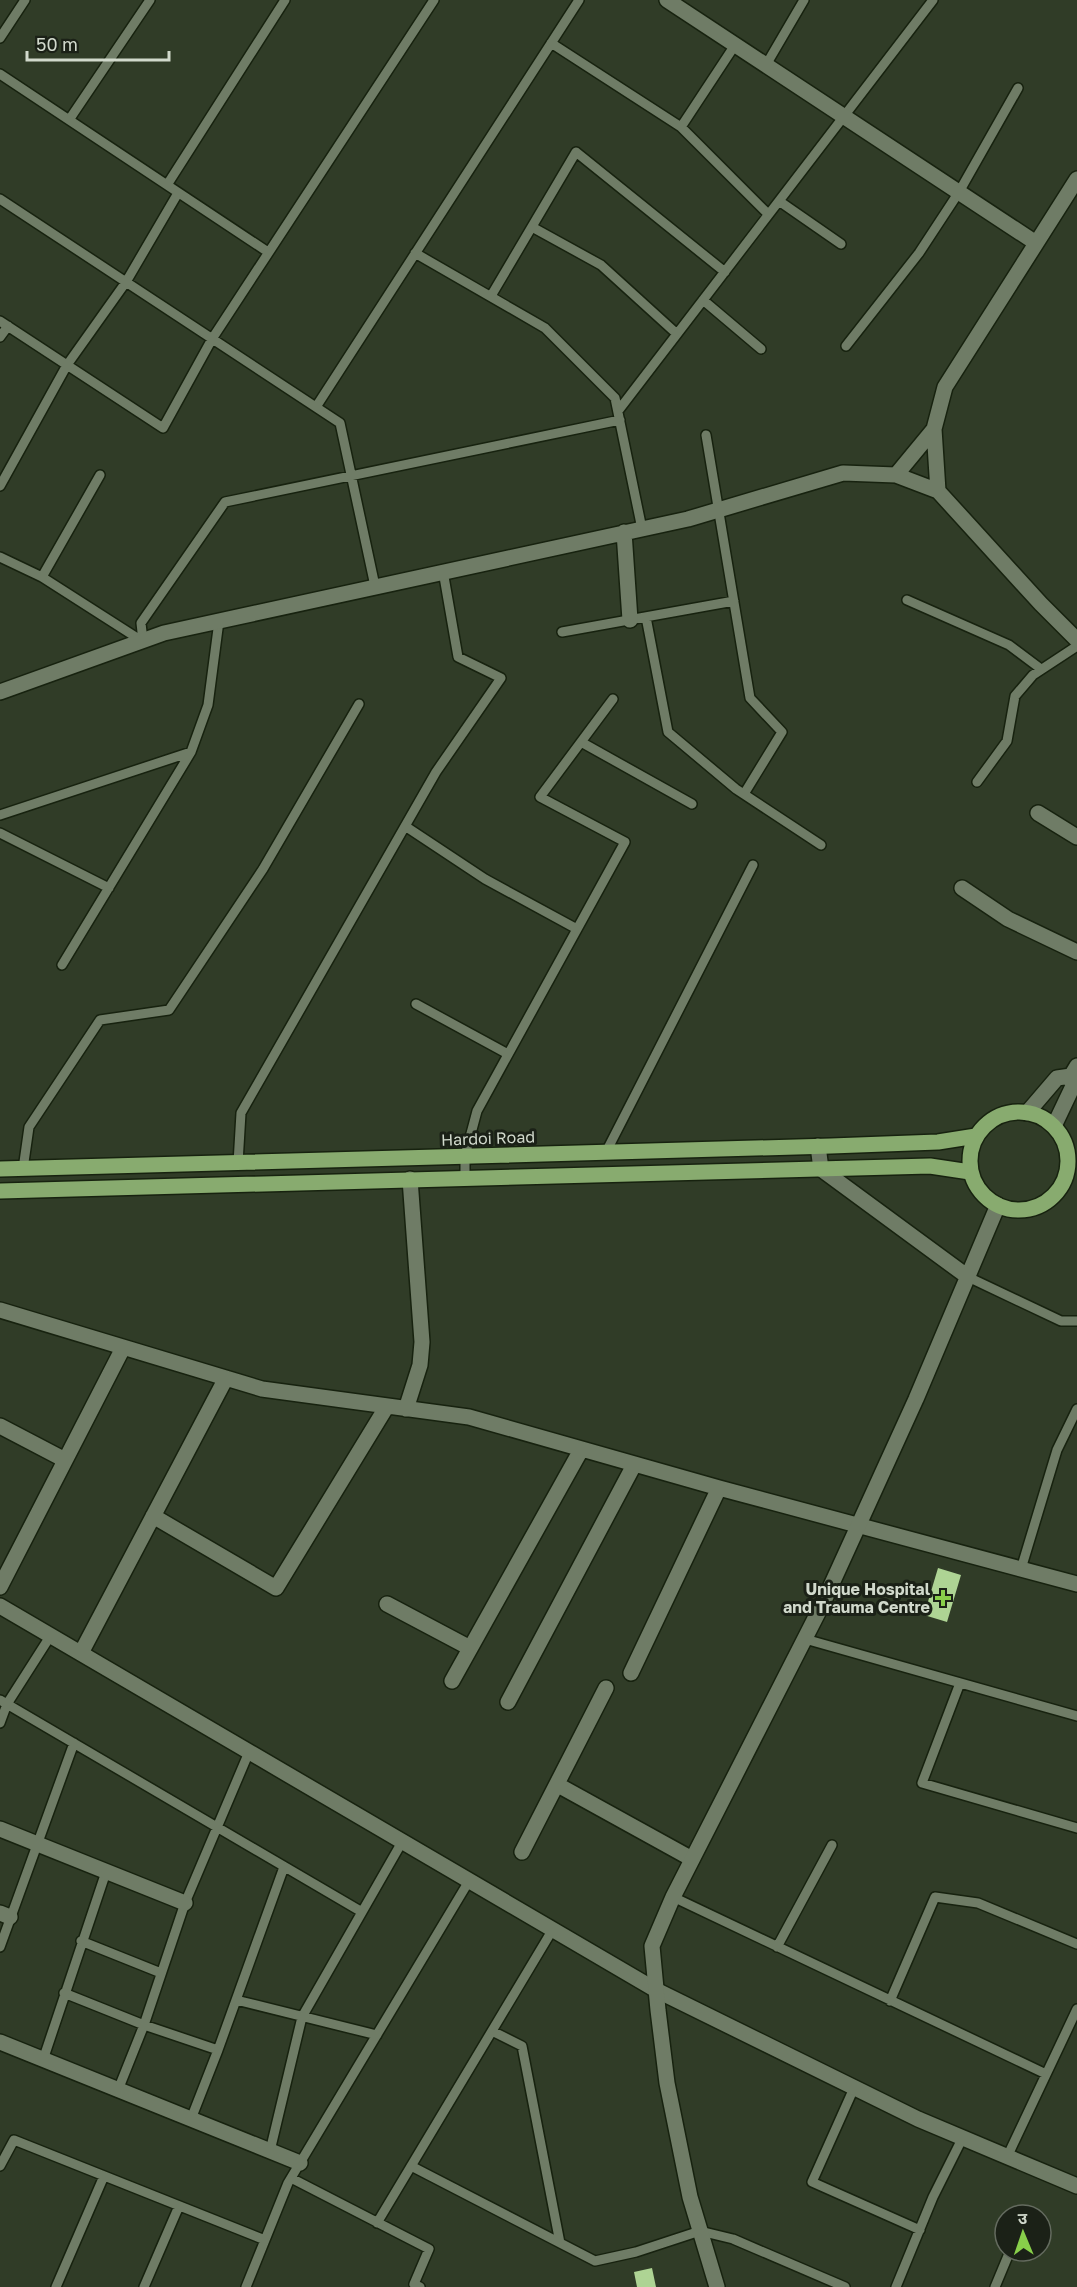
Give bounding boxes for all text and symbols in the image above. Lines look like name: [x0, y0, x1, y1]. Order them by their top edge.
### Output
scale bar: [27, 24, 170, 62]
text: 50 m: [36, 33, 78, 55]
street label: Hardoi Road: [441, 1126, 535, 1150]
place label: Unique Hospital and Trauma Centre: [783, 1579, 931, 1617]
marker: Unique Hospital and Trauma Centre: [934, 1589, 952, 1607]
north arrow: [993, 2203, 1053, 2263]
text: उ: [1017, 2208, 1028, 2228]

